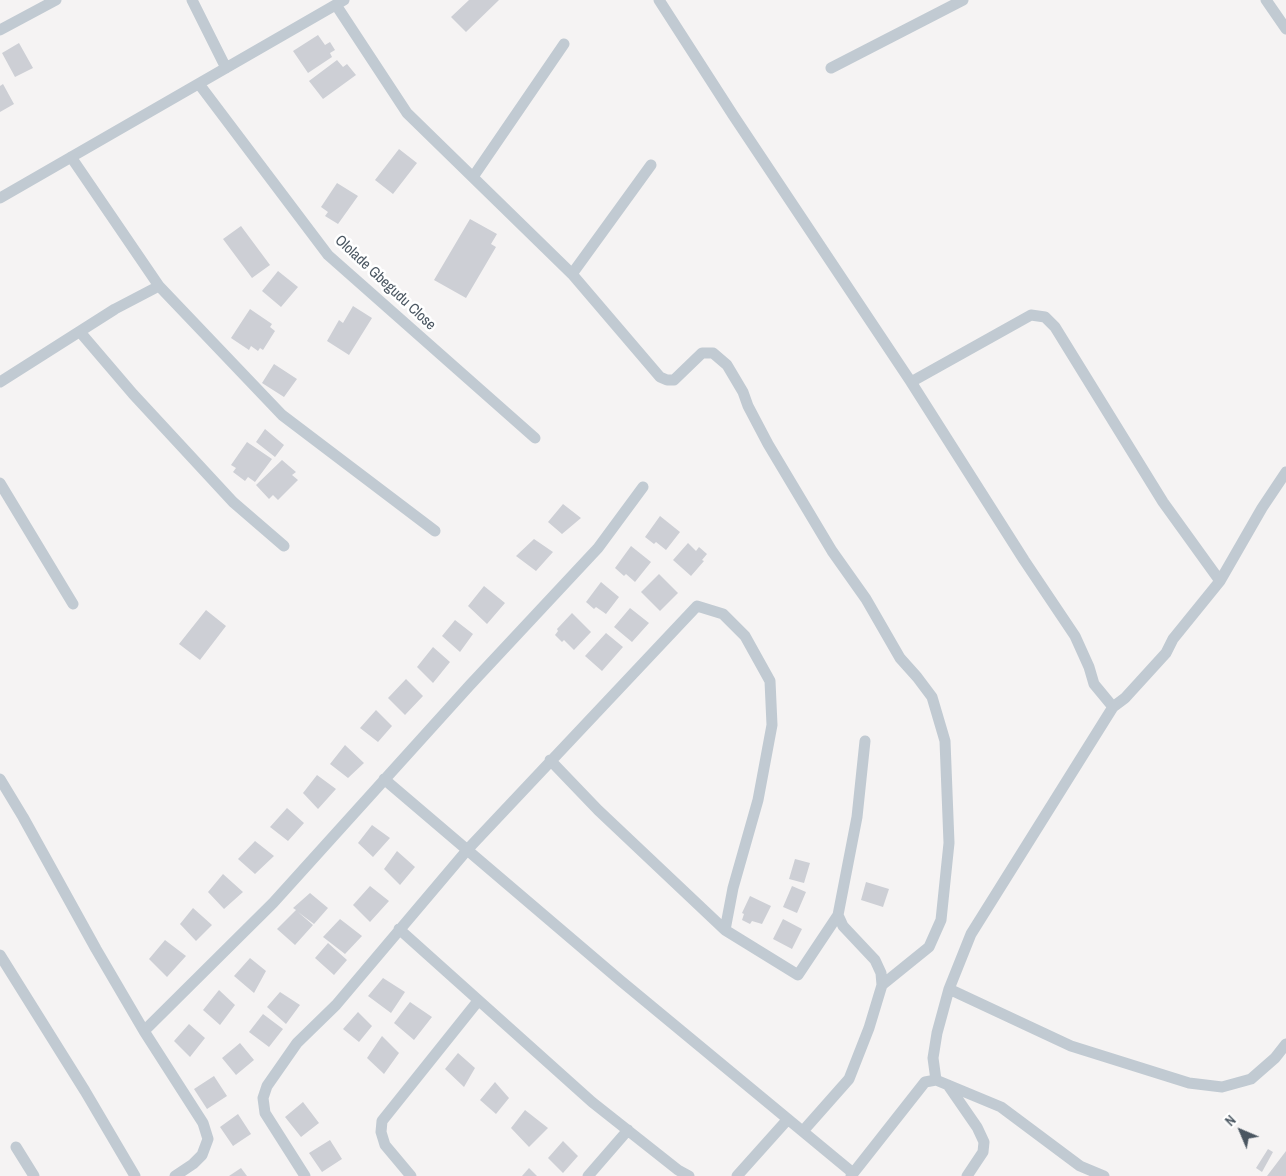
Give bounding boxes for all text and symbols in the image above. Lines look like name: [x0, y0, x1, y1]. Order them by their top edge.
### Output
street label: Ololade Gbegudu Close: [331, 232, 439, 334]
north arrow: [1216, 1106, 1266, 1156]
text: N: [1221, 1111, 1240, 1130]

